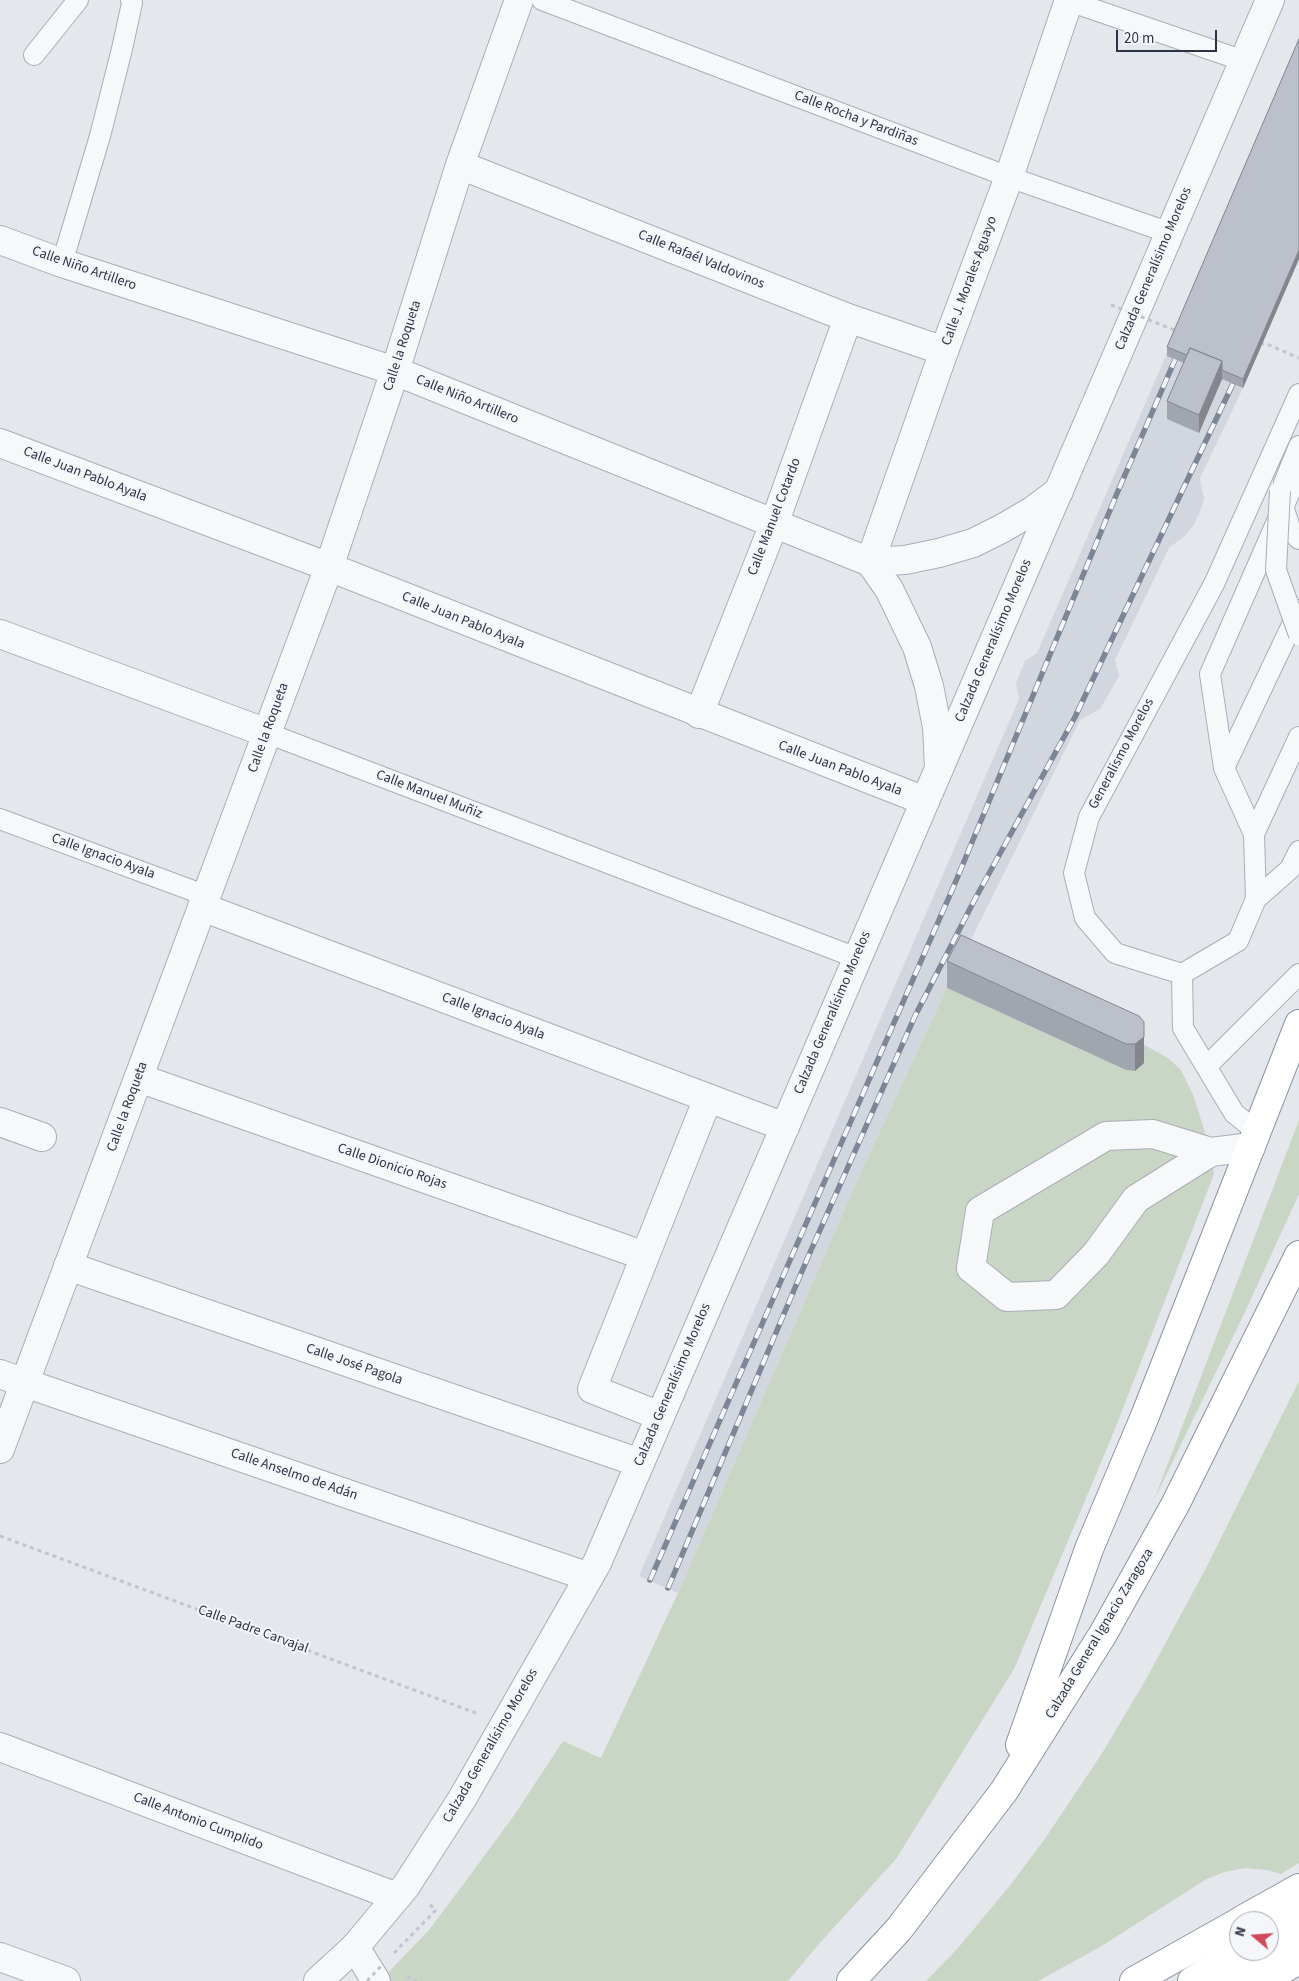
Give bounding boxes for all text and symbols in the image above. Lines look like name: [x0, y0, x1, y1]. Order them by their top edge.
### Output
scale bar: [1119, 20, 1220, 52]
text: 20 m: [1124, 28, 1154, 49]
street label: Calle Rocha y Pardiñas: [792, 88, 920, 150]
street label: Calzada Generalísimo Morelos: [1112, 185, 1196, 353]
street label: Calle J. Morales Aguayo: [939, 214, 1001, 348]
street label: Calle Rafaél Valdovinos: [635, 227, 767, 293]
street label: Calle Niño Artillero: [29, 243, 139, 295]
street label: Calle la Roqueta: [380, 298, 426, 394]
street label: Calle Niño Artillero: [413, 372, 521, 428]
street label: Calle Juan Pablo Ayala: [21, 444, 149, 506]
street label: Calle Manuel Cotardo: [745, 456, 805, 578]
street label: Calzada Generalísimo Morelos: [952, 557, 1036, 725]
street label: Calle Juan Pablo Ayala: [399, 589, 527, 653]
street label: Calle la Roqueta: [245, 681, 293, 775]
street label: Generalismo Morelos: [1086, 696, 1158, 812]
street label: Calle Juan Pablo Ayala: [776, 738, 904, 800]
street label: Calle Manuel Muñiz: [373, 767, 485, 823]
street label: Calle Ignacio Ayala: [49, 830, 157, 884]
street label: Calzada Generalísimo Morelos: [791, 929, 875, 1097]
street label: Calle Ignacio Ayala: [439, 990, 547, 1044]
street label: Calle la Roqueta: [104, 1060, 152, 1154]
street label: Calle Dionicio Rojas: [335, 1140, 449, 1194]
street label: Calzada Generalísimo Morelos: [631, 1301, 715, 1469]
street label: Calle José Pagola: [303, 1341, 405, 1389]
street label: Calle Anselmo de Adán: [228, 1445, 360, 1505]
street label: Calzada General Ignacio Zaragoza: [1042, 1546, 1158, 1722]
street label: Calle Padre Carvajal: [196, 1602, 310, 1658]
street label: Calzada Generalísimo Morelos: [440, 1666, 542, 1826]
street label: Calle Antonio Cumplido: [131, 1789, 265, 1855]
north arrow: [1229, 1911, 1279, 1961]
text: N: [1230, 1924, 1252, 1939]

